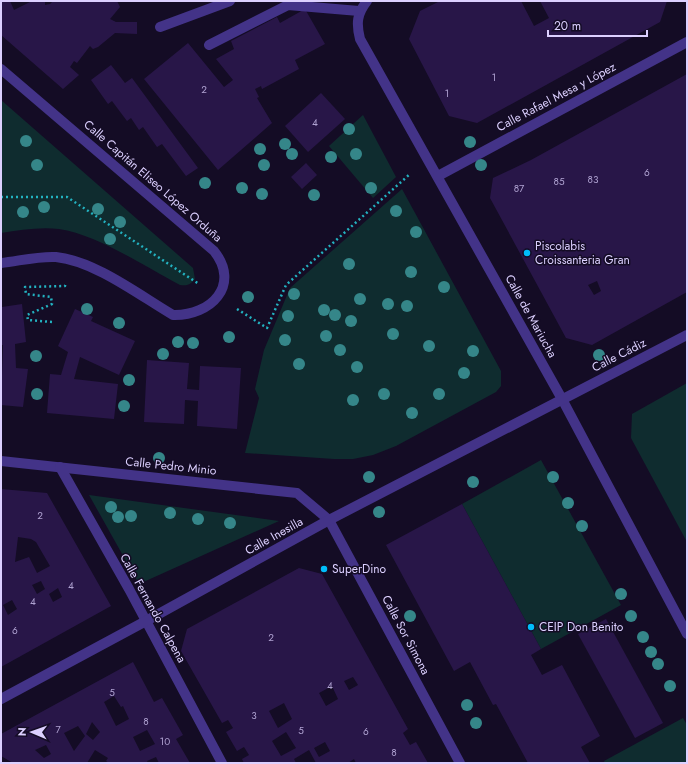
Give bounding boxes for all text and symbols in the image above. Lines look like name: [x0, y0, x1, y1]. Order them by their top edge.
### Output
scale bar: [548, 12, 647, 38]
text: 20 m: [554, 17, 581, 35]
street label: Calle Rafael Mesa y López: [493, 58, 619, 136]
house number: 1: [492, 70, 496, 85]
house number: 2: [201, 82, 207, 97]
house number: 1: [445, 86, 449, 101]
house number: 4: [312, 115, 318, 130]
street label: Calle Capitán Eliseo López Orduña: [80, 116, 226, 246]
house number: 6: [644, 165, 650, 180]
house number: 83: [588, 172, 599, 187]
house number: 85: [553, 174, 565, 189]
house number: 87: [514, 181, 525, 196]
place label: Piscolabis Croissanteria Gran: [535, 237, 630, 269]
marker: Piscolabis Croissanteria Gran: [522, 248, 532, 258]
street label: Calle de Mariucha: [501, 271, 561, 361]
street label: Calle Cádiz: [589, 333, 650, 376]
street label: Calle Pedro Minio: [125, 452, 218, 480]
house number: 2: [37, 508, 43, 523]
street label: Calle Inesilla: [242, 513, 307, 559]
street label: Calle Fernando Calpena: [115, 550, 191, 666]
place label: SuperDino: [332, 560, 387, 578]
marker: SuperDino: [319, 564, 329, 574]
house number: 4: [68, 578, 74, 593]
street label: Calle Sor Simona: [377, 592, 435, 678]
house number: 4: [30, 594, 36, 609]
place label: CEIP Don Benito: [539, 618, 624, 636]
marker: CEIP Don Benito: [526, 622, 536, 632]
house number: 6: [12, 623, 18, 638]
house number: 2: [268, 630, 274, 645]
house number: 4: [327, 678, 333, 693]
house number: 5: [109, 685, 115, 700]
house number: 3: [251, 708, 257, 723]
north arrow: [12, 712, 52, 752]
house number: 8: [143, 714, 149, 729]
house number: 7: [55, 722, 61, 737]
house number: 5: [298, 723, 304, 738]
house number: 6: [363, 724, 369, 739]
text: N: [14, 727, 30, 736]
house number: 10: [160, 734, 170, 749]
house number: 8: [391, 745, 397, 760]

